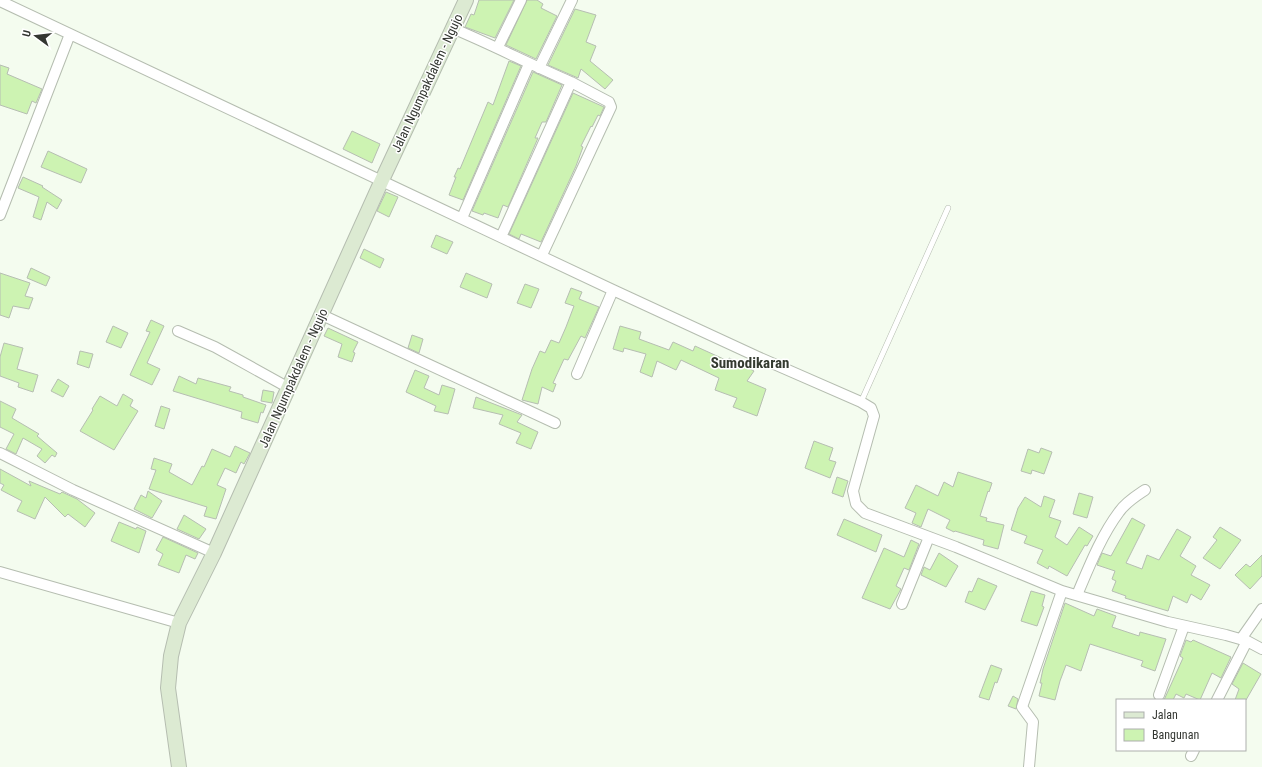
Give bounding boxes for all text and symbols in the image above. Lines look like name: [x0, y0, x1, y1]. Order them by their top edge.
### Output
street label: Jalan Ngumpakdalem - Ngujo: [388, 11, 466, 155]
north arrow: [16, 16, 56, 56]
text: U: [20, 29, 34, 38]
street label: Jalan Ngumpakdalem - Ngujo: [255, 306, 331, 450]
district label: Sumodikaran: [711, 354, 789, 372]
legend: [1116, 699, 1246, 751]
text: Jalan: [1152, 708, 1178, 722]
text: Bangunan: [1152, 728, 1199, 742]

